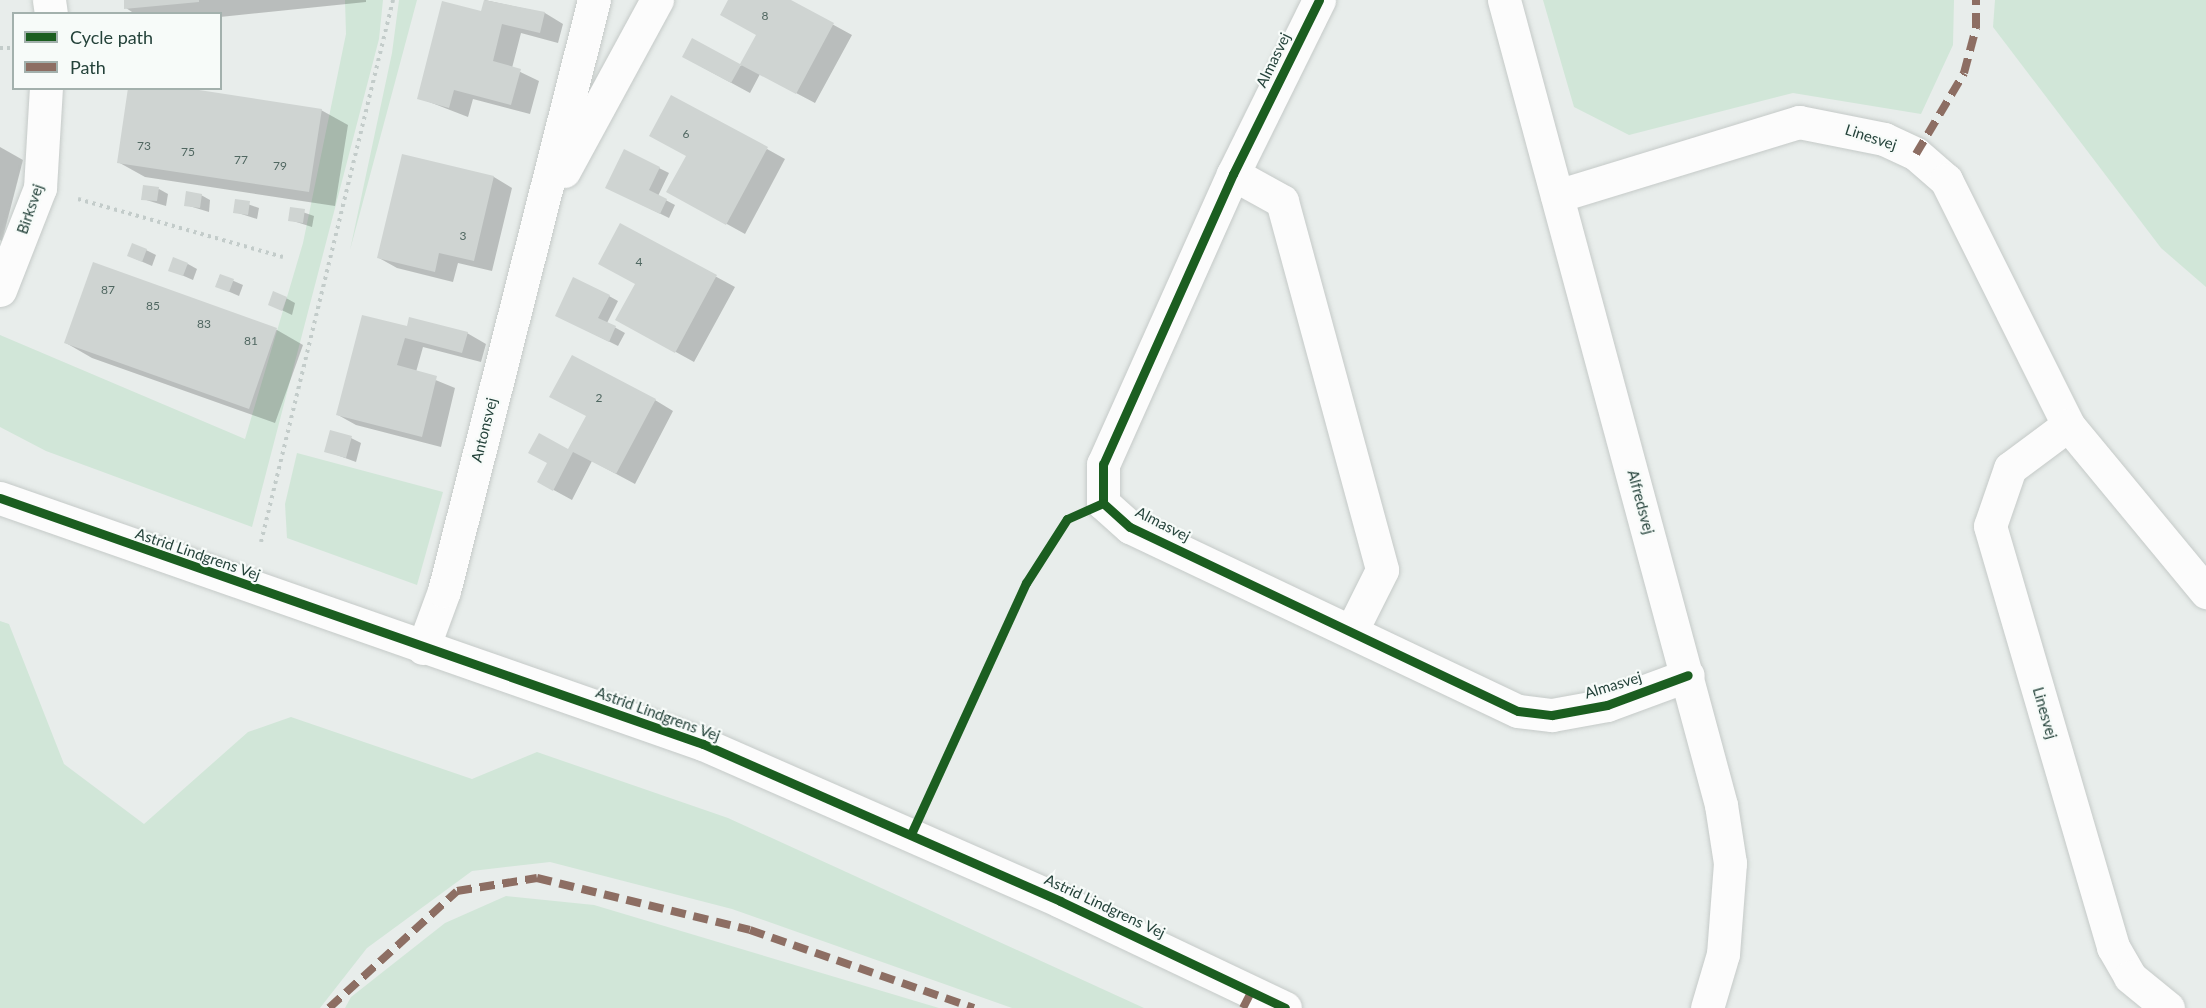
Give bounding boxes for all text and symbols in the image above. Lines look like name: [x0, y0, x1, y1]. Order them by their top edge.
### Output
house number: 8: [762, 9, 768, 23]
legend: [12, 12, 222, 90]
text: Cycle path: [70, 26, 153, 48]
street label: Almasvej: [1252, 30, 1294, 90]
text: Path: [70, 56, 106, 78]
street label: Linesvej: [1843, 120, 1899, 154]
house number: 6: [683, 127, 689, 141]
house number: 73: [137, 139, 151, 153]
house number: 75: [181, 145, 195, 159]
house number: 77: [234, 153, 248, 167]
house number: 79: [273, 159, 287, 173]
street label: Birksvej: [13, 182, 47, 236]
house number: 3: [460, 229, 466, 243]
house number: 4: [636, 255, 642, 269]
house number: 87: [101, 283, 115, 297]
house number: 85: [146, 299, 160, 313]
house number: 83: [197, 317, 211, 331]
house number: 81: [244, 334, 258, 348]
house number: 2: [596, 391, 602, 405]
street label: Antonsvej: [467, 396, 501, 464]
street label: Alfredsvej: [1624, 468, 1658, 536]
street label: Almasvej: [1133, 503, 1193, 545]
street label: Astrid Lindgrens Vej: [133, 524, 263, 584]
street label: Almasvej: [1582, 668, 1644, 702]
street label: Astrid Lindgrens Vej: [593, 683, 723, 745]
street label: Linesvej: [2029, 685, 2061, 741]
street label: Astrid Lindgrens Vej: [1042, 870, 1168, 942]

